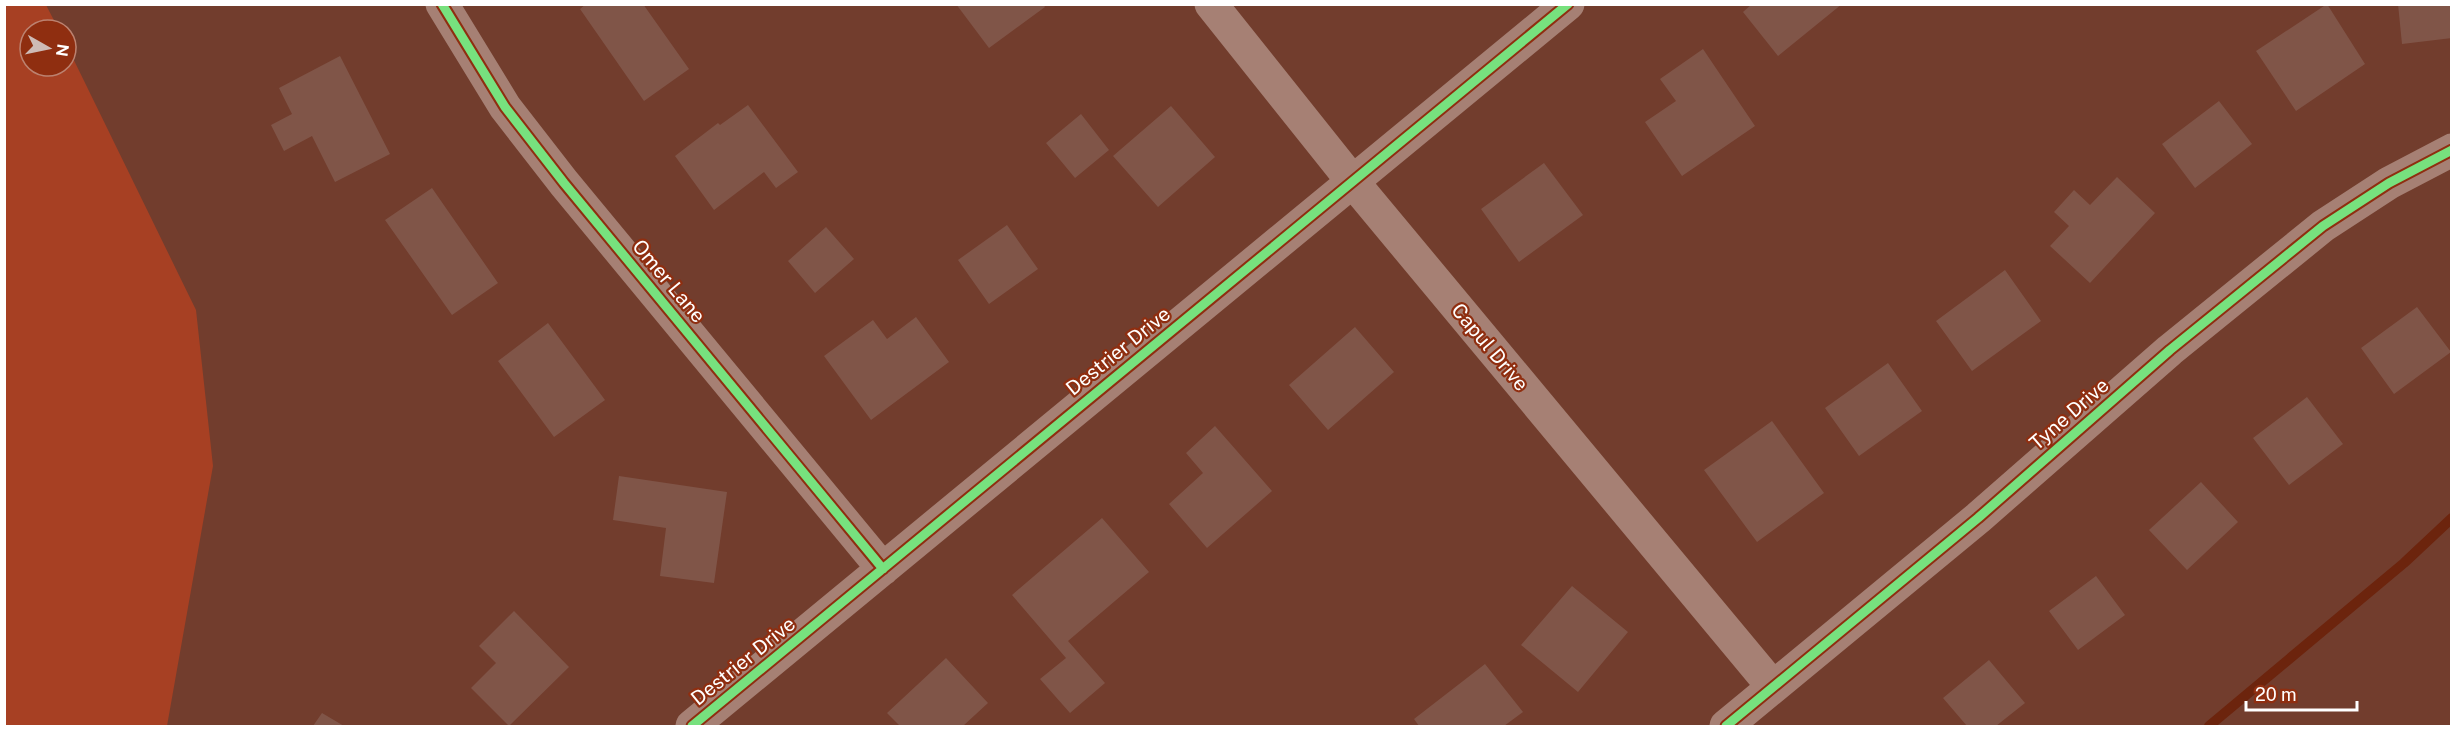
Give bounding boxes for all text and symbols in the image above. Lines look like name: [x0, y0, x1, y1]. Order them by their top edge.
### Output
north arrow: [18, 18, 78, 78]
text: N: [52, 43, 73, 58]
street label: Omer Lane: [627, 235, 711, 327]
street label: Capul Drive: [1446, 298, 1534, 396]
street label: Destrier Drive: [1061, 302, 1175, 400]
street label: Tyne Drive: [2024, 373, 2114, 455]
street label: Destrier Drive: [686, 612, 800, 710]
scale bar: [2246, 674, 2357, 712]
text: 20 m: [2255, 684, 2297, 705]

